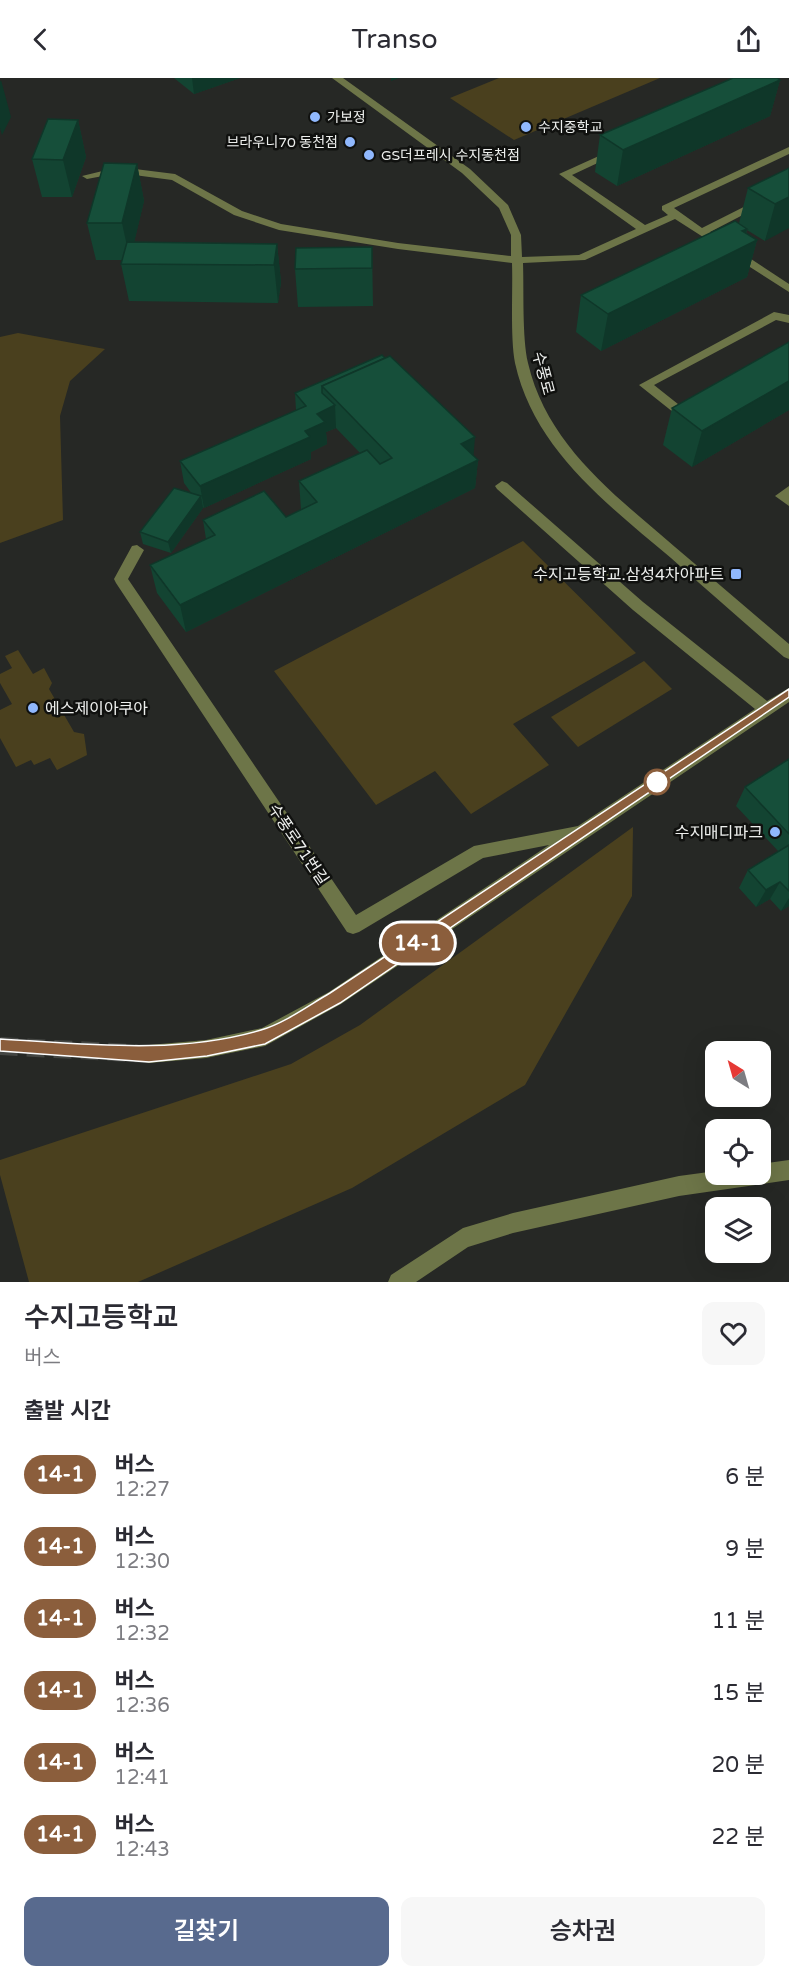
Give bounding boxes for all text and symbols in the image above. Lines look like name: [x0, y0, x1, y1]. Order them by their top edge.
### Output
icon: back: [24, 23, 57, 56]
text: Transo: [351, 23, 438, 56]
icon: share: [732, 23, 765, 56]
place label: 가보정: [327, 109, 366, 126]
marker: 가보정: [308, 110, 322, 124]
place label: 수지중학교: [538, 119, 603, 136]
marker: 수지중학교: [519, 120, 533, 134]
place label: 브라우니70 동천점: [227, 134, 338, 151]
marker: 브라우니70 동천점: [343, 135, 357, 149]
place label: GS더프레시 수지동천점: [381, 147, 520, 164]
marker: GS더프레시 수지동천점: [362, 148, 376, 162]
street label: 수풍로: [528, 349, 558, 397]
place label: 수지고등학교.삼성4차아파트: [533, 565, 724, 585]
marker: 수지고등학교.삼성4차아파트: [729, 567, 743, 581]
place label: 에스제이아쿠아: [45, 699, 148, 719]
marker: 에스제이아쿠아: [26, 701, 40, 715]
unlabelled marker: [644, 769, 670, 795]
street label: 수풍로71번길: [264, 800, 333, 889]
place label: 수지매디파크: [675, 823, 763, 843]
marker: 수지매디파크: [768, 825, 782, 839]
line badge: 14-1: [376, 924, 460, 962]
text: 14-1: [394, 931, 442, 956]
north arrow: [705, 1041, 771, 1107]
map controls: [705, 1041, 771, 1263]
button: locate: [705, 1119, 771, 1185]
button: layers: [705, 1197, 771, 1263]
text: 수지고등학교: [24, 1301, 179, 1335]
button: heart: [702, 1302, 765, 1365]
text: 버스: [24, 1346, 61, 1370]
text: 출발 시간: [24, 1398, 111, 1424]
text: 버스: [114, 1452, 155, 1478]
text: 14-1: [36, 1462, 84, 1487]
text: 6 분: [725, 1464, 765, 1490]
text: 12:27: [114, 1478, 170, 1502]
text: 버스: [114, 1524, 155, 1550]
text: 14-1: [36, 1534, 84, 1559]
text: 9 분: [725, 1536, 765, 1562]
text: 12:30: [114, 1550, 170, 1574]
text: 버스: [114, 1596, 155, 1622]
text: 14-1: [36, 1606, 84, 1631]
text: 11 분: [711, 1608, 765, 1634]
text: 12:32: [114, 1622, 170, 1646]
text: 버스: [114, 1668, 155, 1694]
text: 14-1: [36, 1678, 84, 1703]
text: 15 분: [711, 1680, 765, 1706]
text: 12:36: [114, 1694, 170, 1718]
text: 버스: [114, 1740, 155, 1766]
text: 14-1: [36, 1750, 84, 1775]
text: 20 분: [711, 1752, 765, 1778]
text: 12:41: [114, 1766, 170, 1790]
text: 버스: [114, 1812, 155, 1838]
text: 14-1: [36, 1822, 84, 1847]
text: 22 분: [711, 1824, 765, 1850]
text: 12:43: [114, 1838, 170, 1862]
button: 길찾기: [24, 1897, 389, 1966]
button: 승차권: [401, 1897, 765, 1966]

